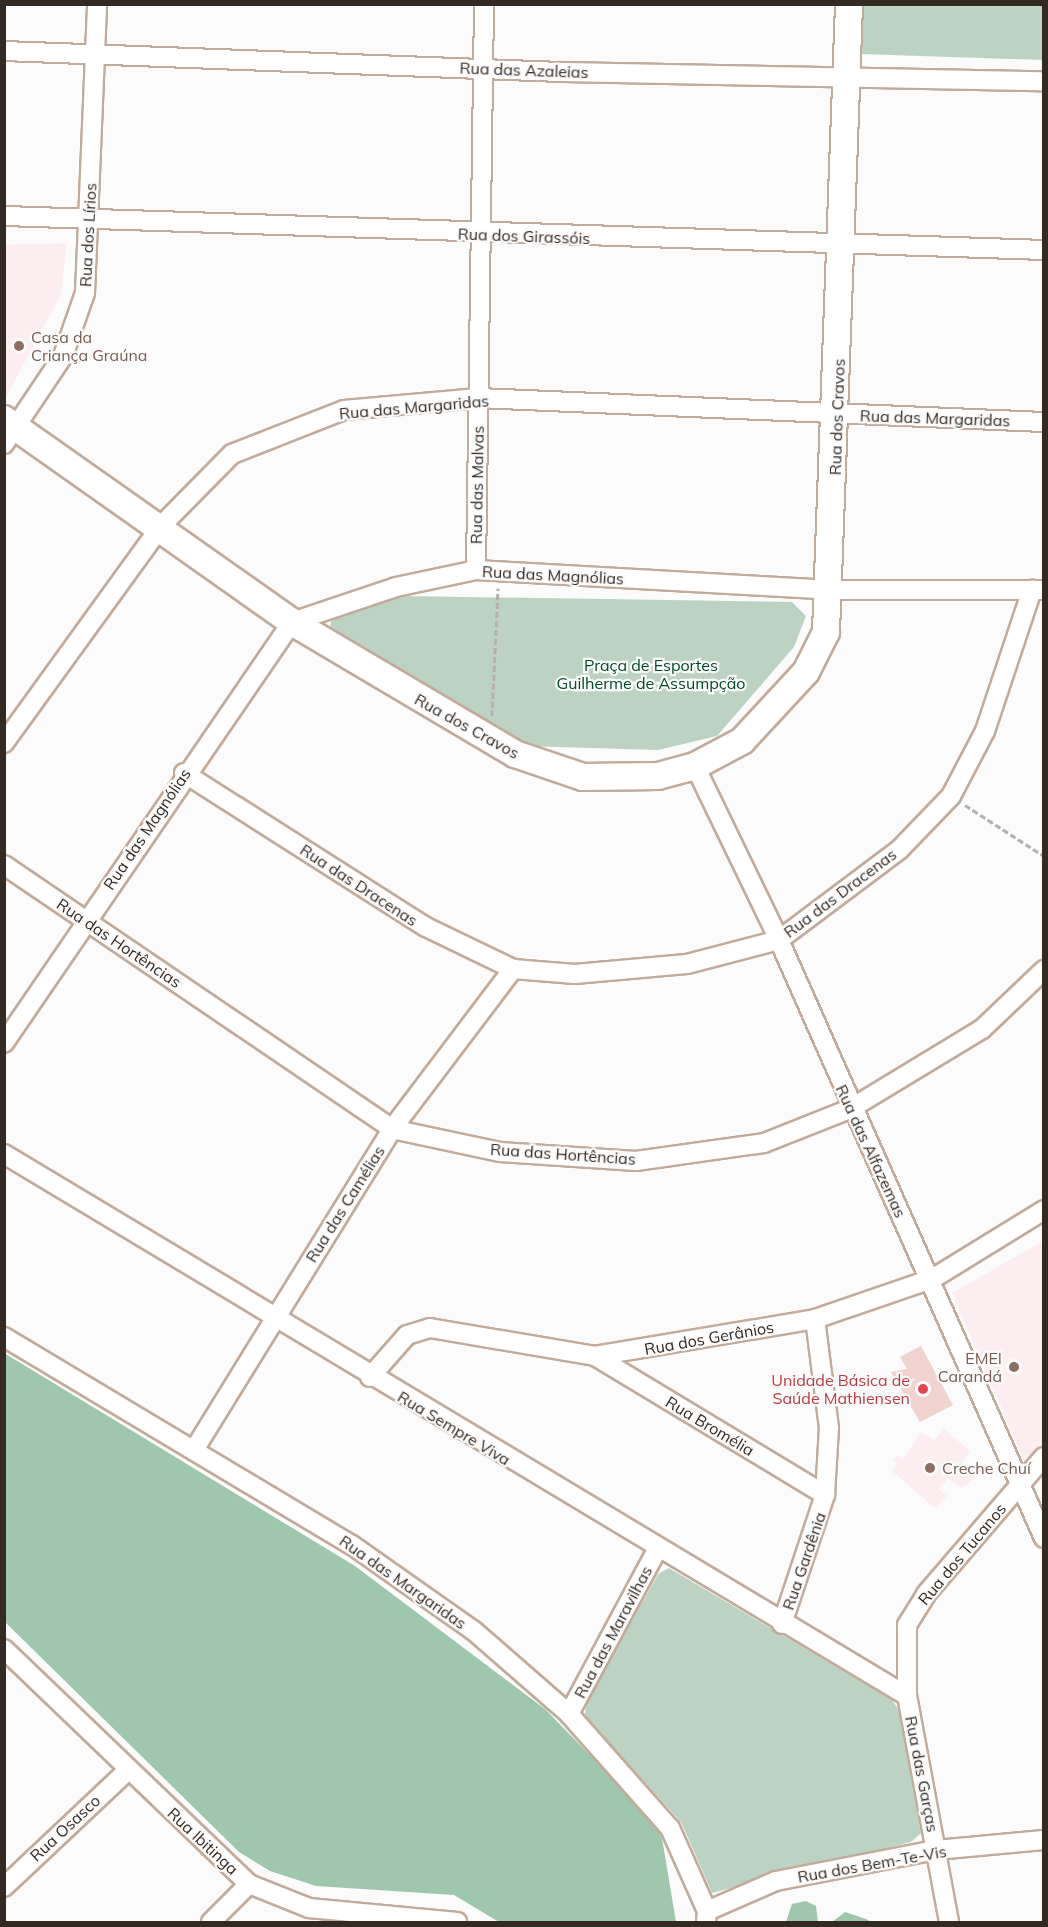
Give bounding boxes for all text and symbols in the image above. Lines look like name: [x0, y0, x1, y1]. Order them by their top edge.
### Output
street label: Rua das Azaleias: [459, 58, 589, 82]
street label: Rua dos Lírios: [76, 182, 100, 288]
street label: Rua dos Girassóis: [457, 224, 591, 248]
place label: Casa da Criança Graúna: [31, 327, 147, 365]
marker: Casa da Criança Graúna: [12, 339, 26, 353]
street label: Rua dos Cravos: [825, 358, 849, 476]
street label: Rua das Margaridas: [338, 391, 490, 423]
street label: Rua das Margaridas: [859, 406, 1011, 430]
street label: Rua das Malvas: [466, 426, 488, 544]
street label: Rua das Magnólias: [482, 562, 624, 588]
park label: Praça de Esportes Guilherme de Assumpção: [557, 655, 745, 693]
street label: Rua dos Cravos: [411, 689, 523, 763]
street label: Rua das Magnólias: [99, 765, 195, 893]
street label: Rua das Dracenas: [297, 840, 421, 930]
street label: Rua das Dracenas: [780, 844, 900, 942]
street label: Rua das Hortências: [53, 894, 185, 992]
street label: Rua das Alfazemas: [832, 1082, 910, 1220]
street label: Rua das Hortências: [490, 1139, 636, 1169]
street label: Rua das Camélias: [301, 1142, 389, 1266]
street label: Rua dos Gerânios: [643, 1317, 775, 1359]
place label: EMEI Carandá: [938, 1348, 1002, 1386]
marker: EMEI Carandá: [1007, 1360, 1021, 1374]
place label: Unidade Básica de Saúde Mathiensen: [771, 1370, 910, 1408]
marker: Unidade Básica de Saúde Mathiensen: [914, 1380, 932, 1398]
street label: Rua Sempre Viva: [394, 1387, 514, 1469]
street label: Rua Bromélia: [662, 1392, 758, 1460]
place label: Creche Chuí: [942, 1458, 1031, 1478]
marker: Creche Chuí: [923, 1461, 937, 1475]
street label: Rua dos Tucanos: [914, 1499, 1010, 1609]
street label: Rua Gardênia: [778, 1510, 830, 1612]
street label: Rua das Margaridas: [336, 1531, 470, 1633]
street label: Rua das Maravilhas: [570, 1563, 656, 1701]
street label: Rua das Garças: [901, 1714, 943, 1834]
street label: Rua Osasco: [26, 1791, 104, 1865]
street label: Rua Ibitinga: [164, 1803, 242, 1879]
street label: Rua dos Bem-Te-Vis: [796, 1841, 948, 1887]

